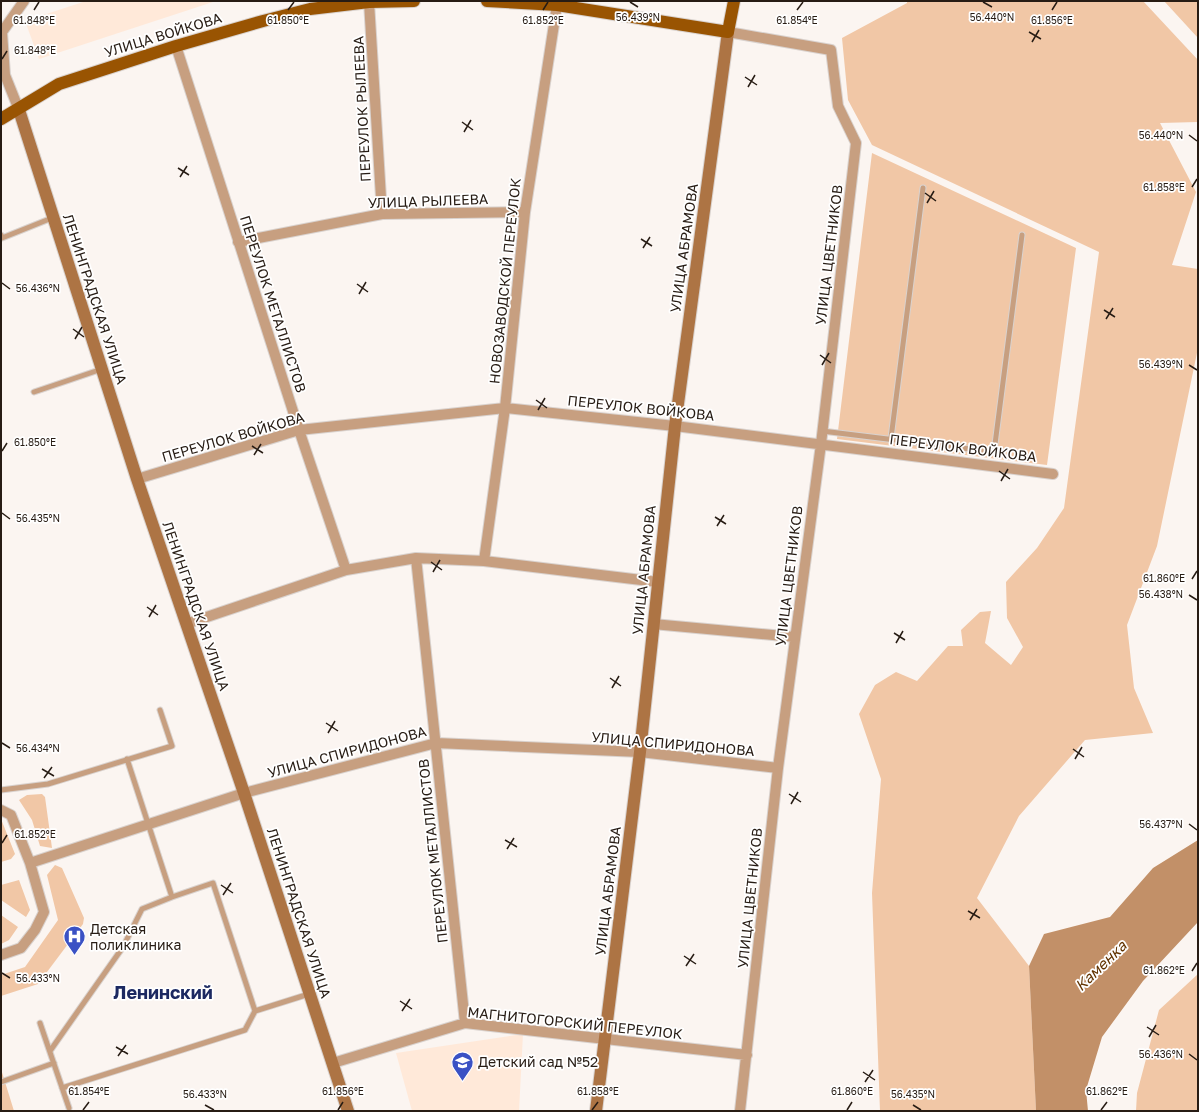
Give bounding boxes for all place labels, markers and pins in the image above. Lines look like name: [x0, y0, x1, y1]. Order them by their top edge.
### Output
place label: Детская поликлиника: [90, 920, 181, 953]
hospital icon: Детская поликлиника: [61, 924, 87, 957]
school or university icon: Детский сад №52: [449, 1049, 475, 1082]
place label: Детский сад №52: [478, 1053, 598, 1070]

